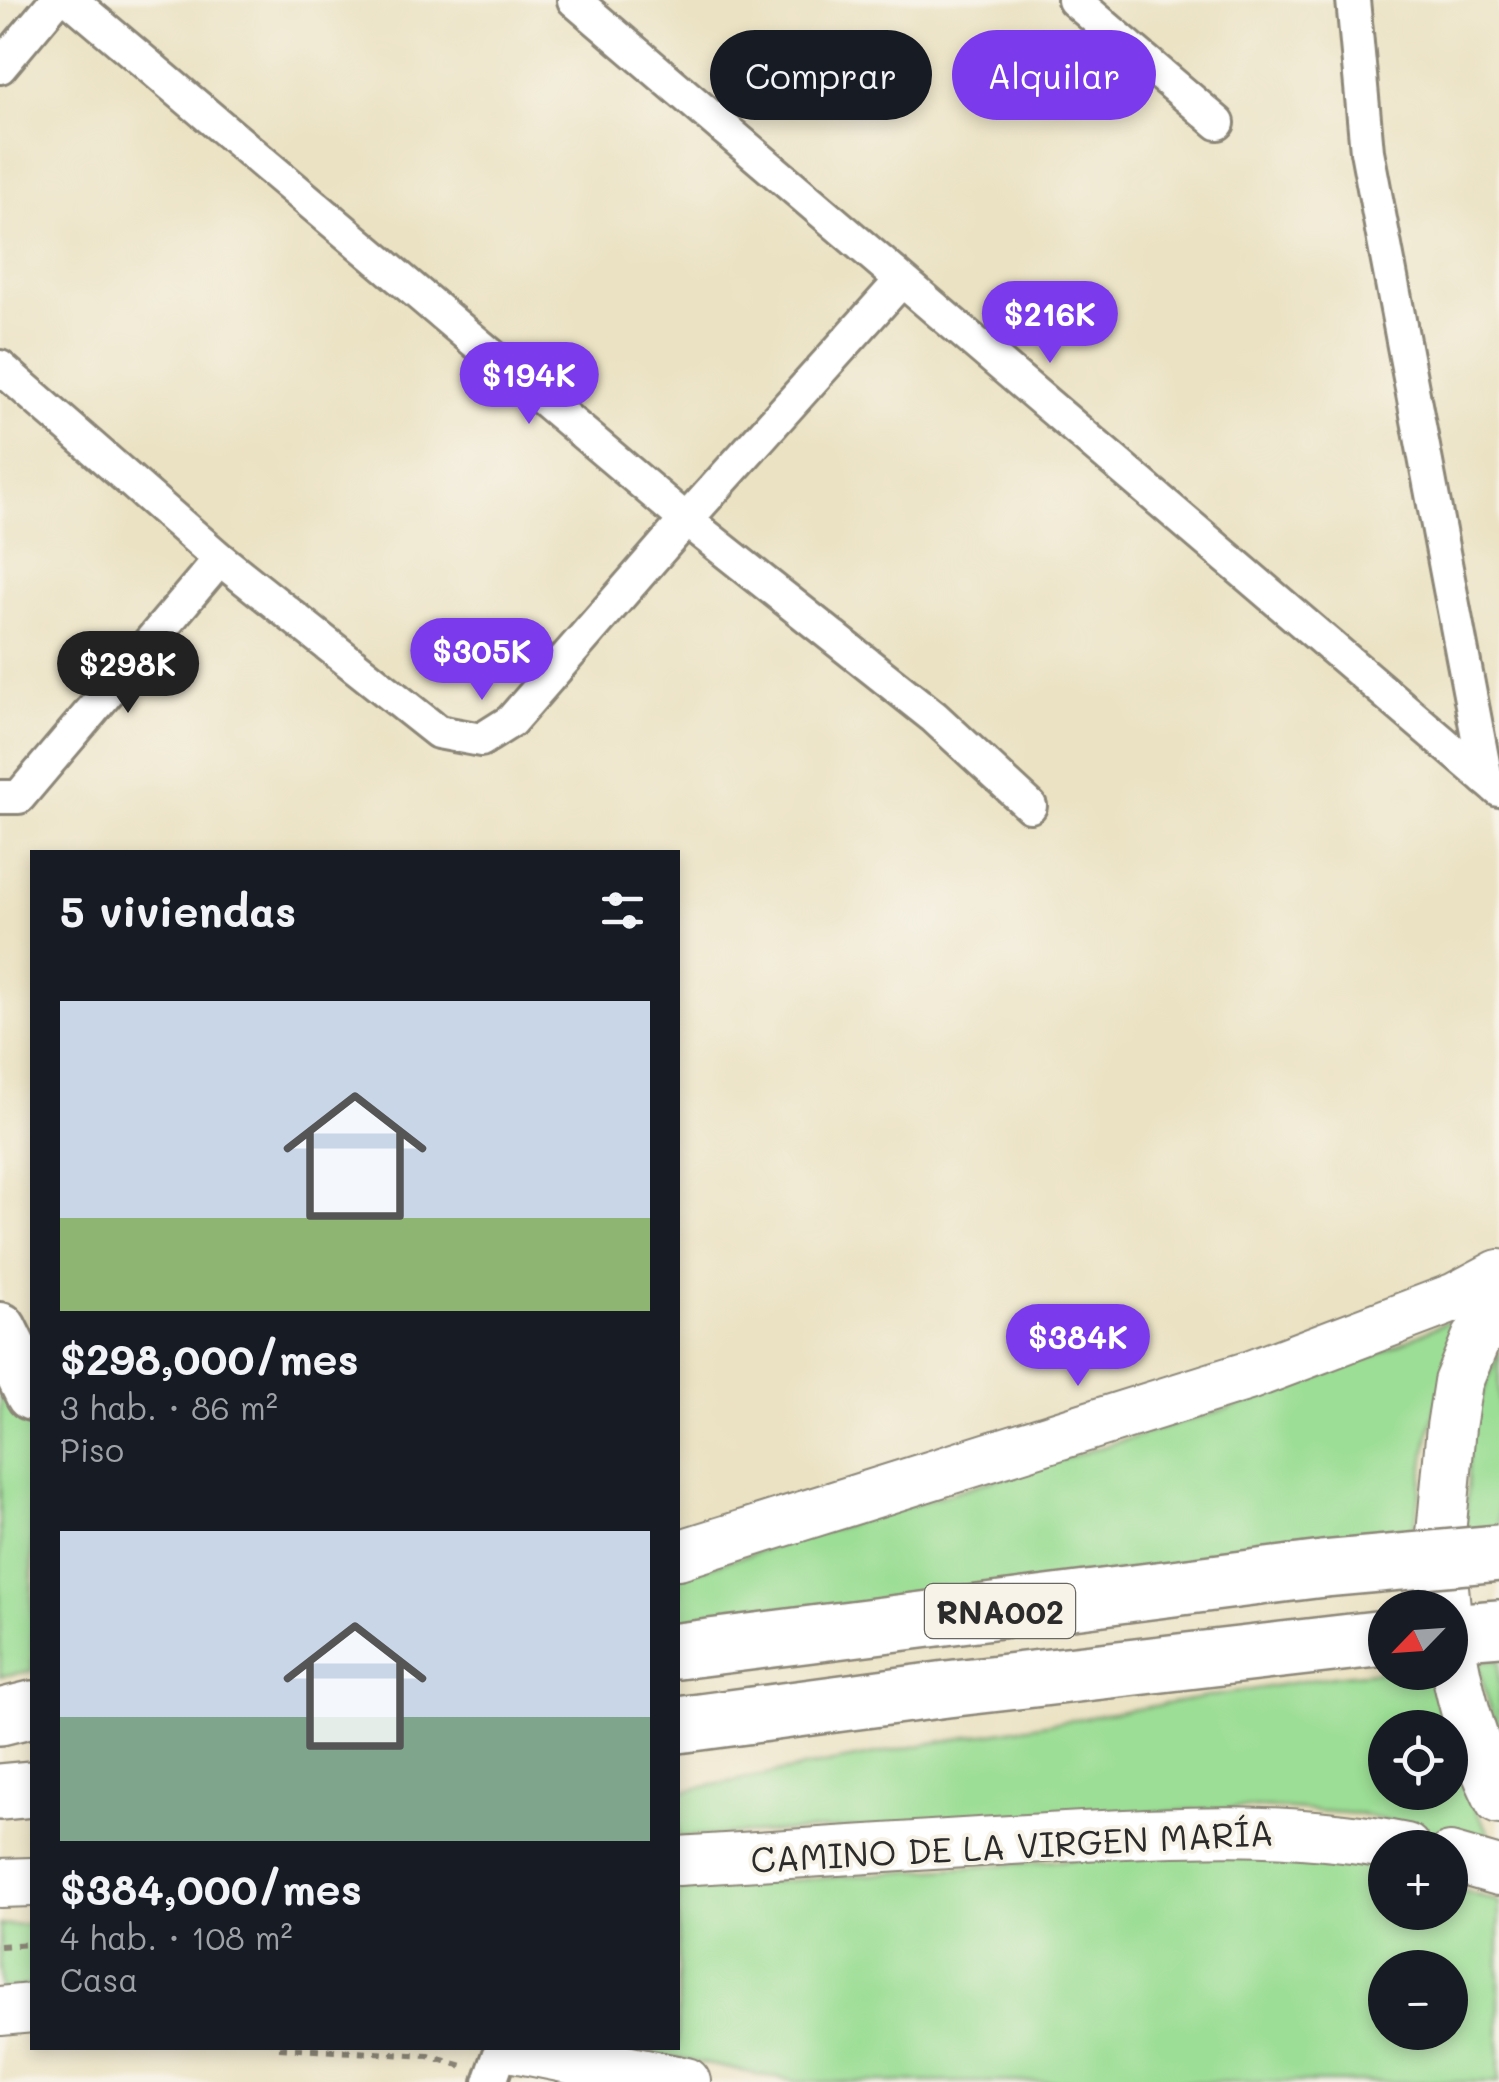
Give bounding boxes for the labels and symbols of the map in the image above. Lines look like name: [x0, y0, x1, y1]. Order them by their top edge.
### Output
pin: $216K: [980, 281, 1120, 366]
pin: $194K: [459, 342, 599, 427]
pin: $305K: [412, 618, 552, 703]
pin: $298K: [58, 631, 198, 716]
pin: $384K: [1008, 1304, 1148, 1389]
road number: RNA002: [925, 1584, 1075, 1638]
north arrow: [1368, 1590, 1468, 1690]
street label: CAMINO DE LA VIRGEN MARÍA: [749, 1808, 1275, 1882]

